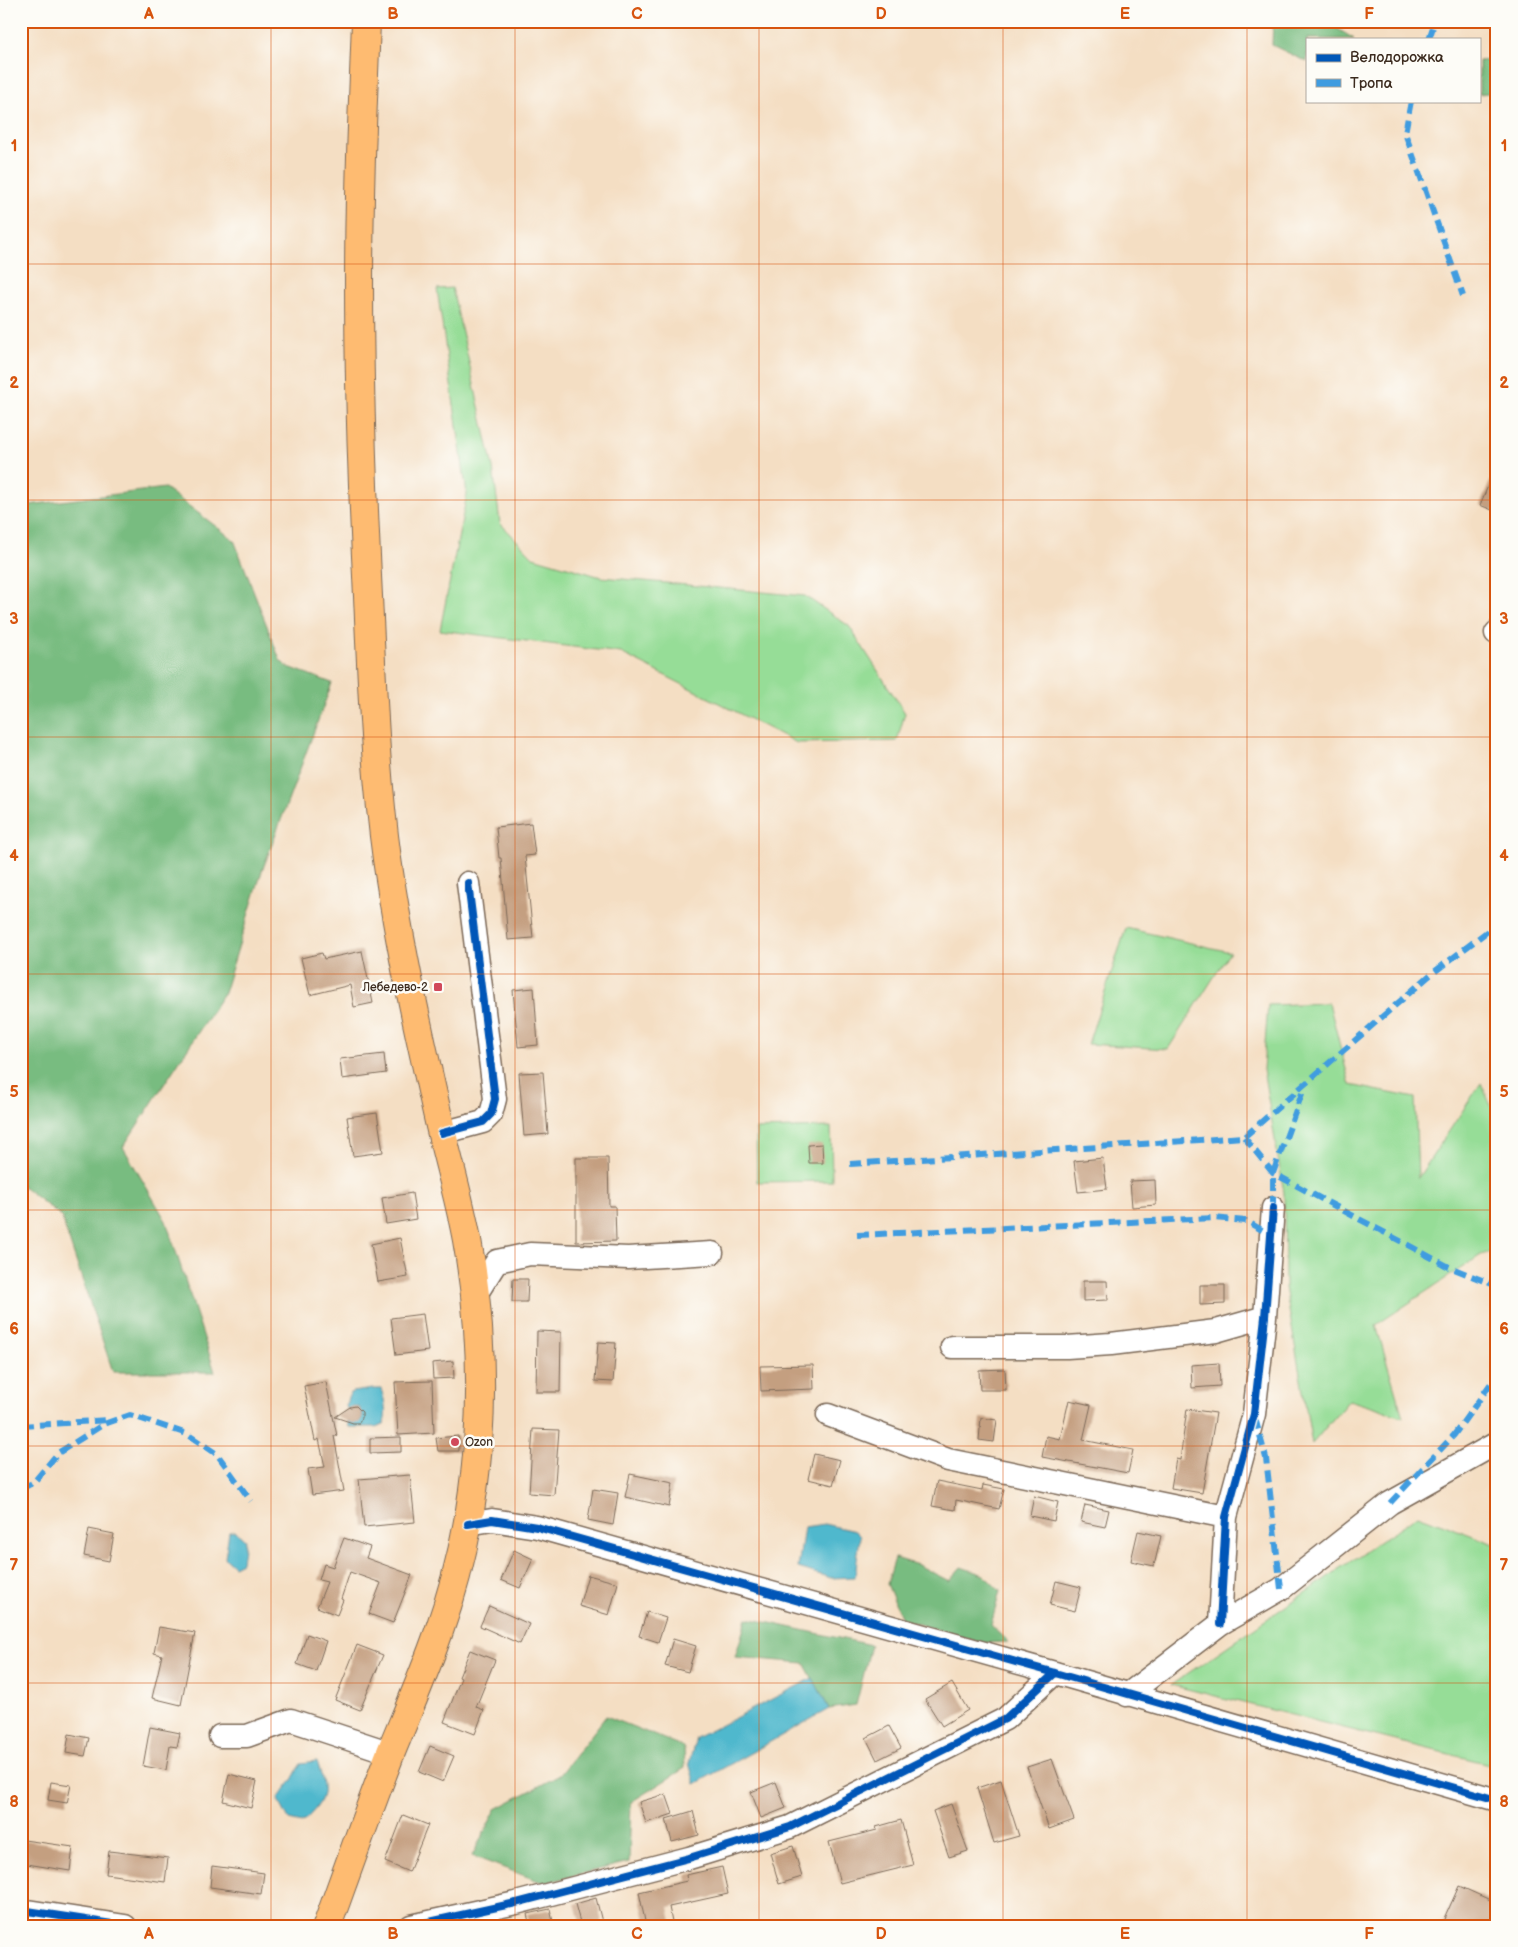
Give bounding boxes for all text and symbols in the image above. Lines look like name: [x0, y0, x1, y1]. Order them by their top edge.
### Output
text: A: [143, 5, 154, 24]
text: B: [387, 5, 399, 24]
text: C: [631, 5, 643, 24]
text: D: [875, 5, 887, 24]
text: E: [1120, 5, 1130, 24]
text: F: [1364, 5, 1374, 24]
legend: [1306, 38, 1480, 102]
text: Велодорожка: [1350, 48, 1444, 67]
text: Тропа: [1350, 74, 1393, 93]
text: 1: [11, 137, 17, 156]
text: 1: [1501, 137, 1507, 156]
text: 2: [9, 374, 19, 393]
text: 2: [1499, 374, 1509, 393]
text: 3: [9, 610, 19, 629]
text: 3: [1499, 610, 1509, 629]
text: 4: [9, 847, 19, 866]
text: 4: [1499, 847, 1509, 866]
place label: Лебедево-2: [361, 980, 428, 995]
marker: Лебедево-2: [432, 981, 444, 993]
text: 5: [9, 1083, 19, 1102]
text: 5: [1499, 1083, 1509, 1102]
text: 6: [9, 1320, 19, 1339]
text: 6: [1499, 1320, 1509, 1339]
place label: Ozon: [465, 1435, 493, 1450]
marker: Ozon: [449, 1436, 461, 1448]
text: 7: [10, 1556, 19, 1575]
text: 7: [1500, 1556, 1509, 1575]
text: 8: [9, 1793, 19, 1812]
text: 8: [1499, 1793, 1509, 1812]
text: A: [143, 1925, 154, 1944]
text: B: [387, 1925, 399, 1944]
text: C: [631, 1925, 643, 1944]
text: D: [875, 1925, 887, 1944]
text: E: [1120, 1925, 1130, 1944]
text: F: [1364, 1925, 1374, 1944]

